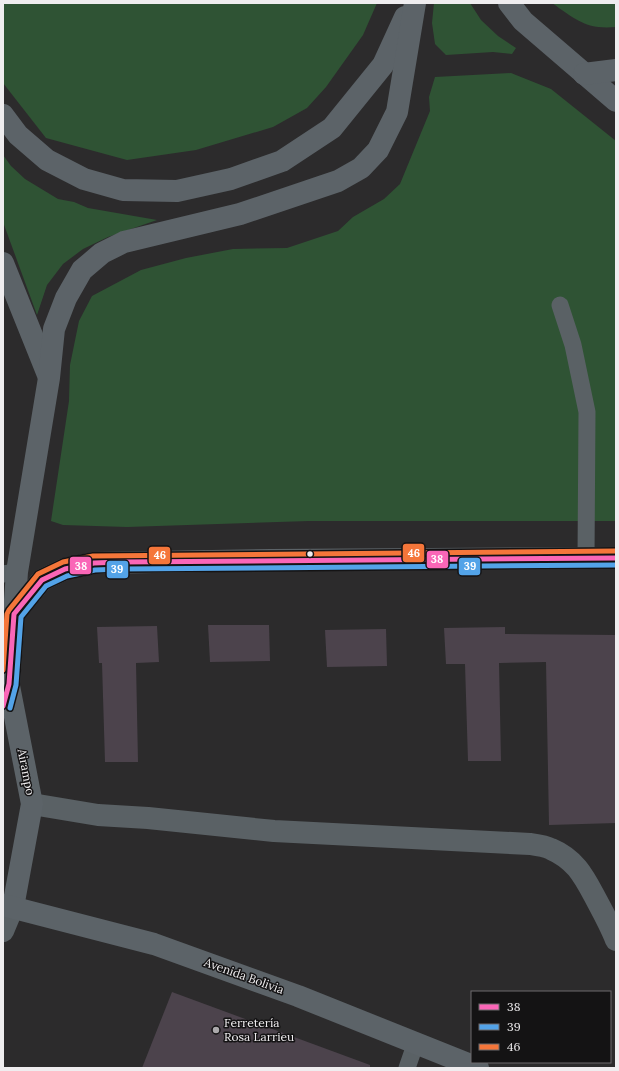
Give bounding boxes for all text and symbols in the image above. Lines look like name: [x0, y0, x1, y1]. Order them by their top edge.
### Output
line badge: 46: [402, 543, 425, 563]
line badge: 46: [148, 546, 171, 565]
text: 46: [408, 546, 420, 560]
text: 46: [154, 548, 166, 562]
unlabelled marker: [305, 549, 315, 559]
line badge: 38: [426, 550, 449, 569]
text: 38: [431, 552, 443, 566]
line badge: 38: [69, 556, 92, 575]
line badge: 39: [458, 557, 481, 576]
text: 38: [75, 559, 87, 573]
text: 39: [464, 559, 476, 573]
line badge: 39: [106, 560, 129, 579]
text: 39: [111, 562, 123, 576]
street label: Airampo: [14, 746, 38, 796]
street label: Avenida Bolivia: [201, 954, 286, 997]
legend: [471, 991, 611, 1063]
text: 38: [507, 999, 521, 1014]
place label: Ferretería Rosa Larrieu: [224, 1015, 294, 1044]
text: 39: [507, 1019, 521, 1034]
marker: Ferretería Rosa Larrieu: [211, 1025, 221, 1035]
text: 46: [507, 1039, 521, 1054]

